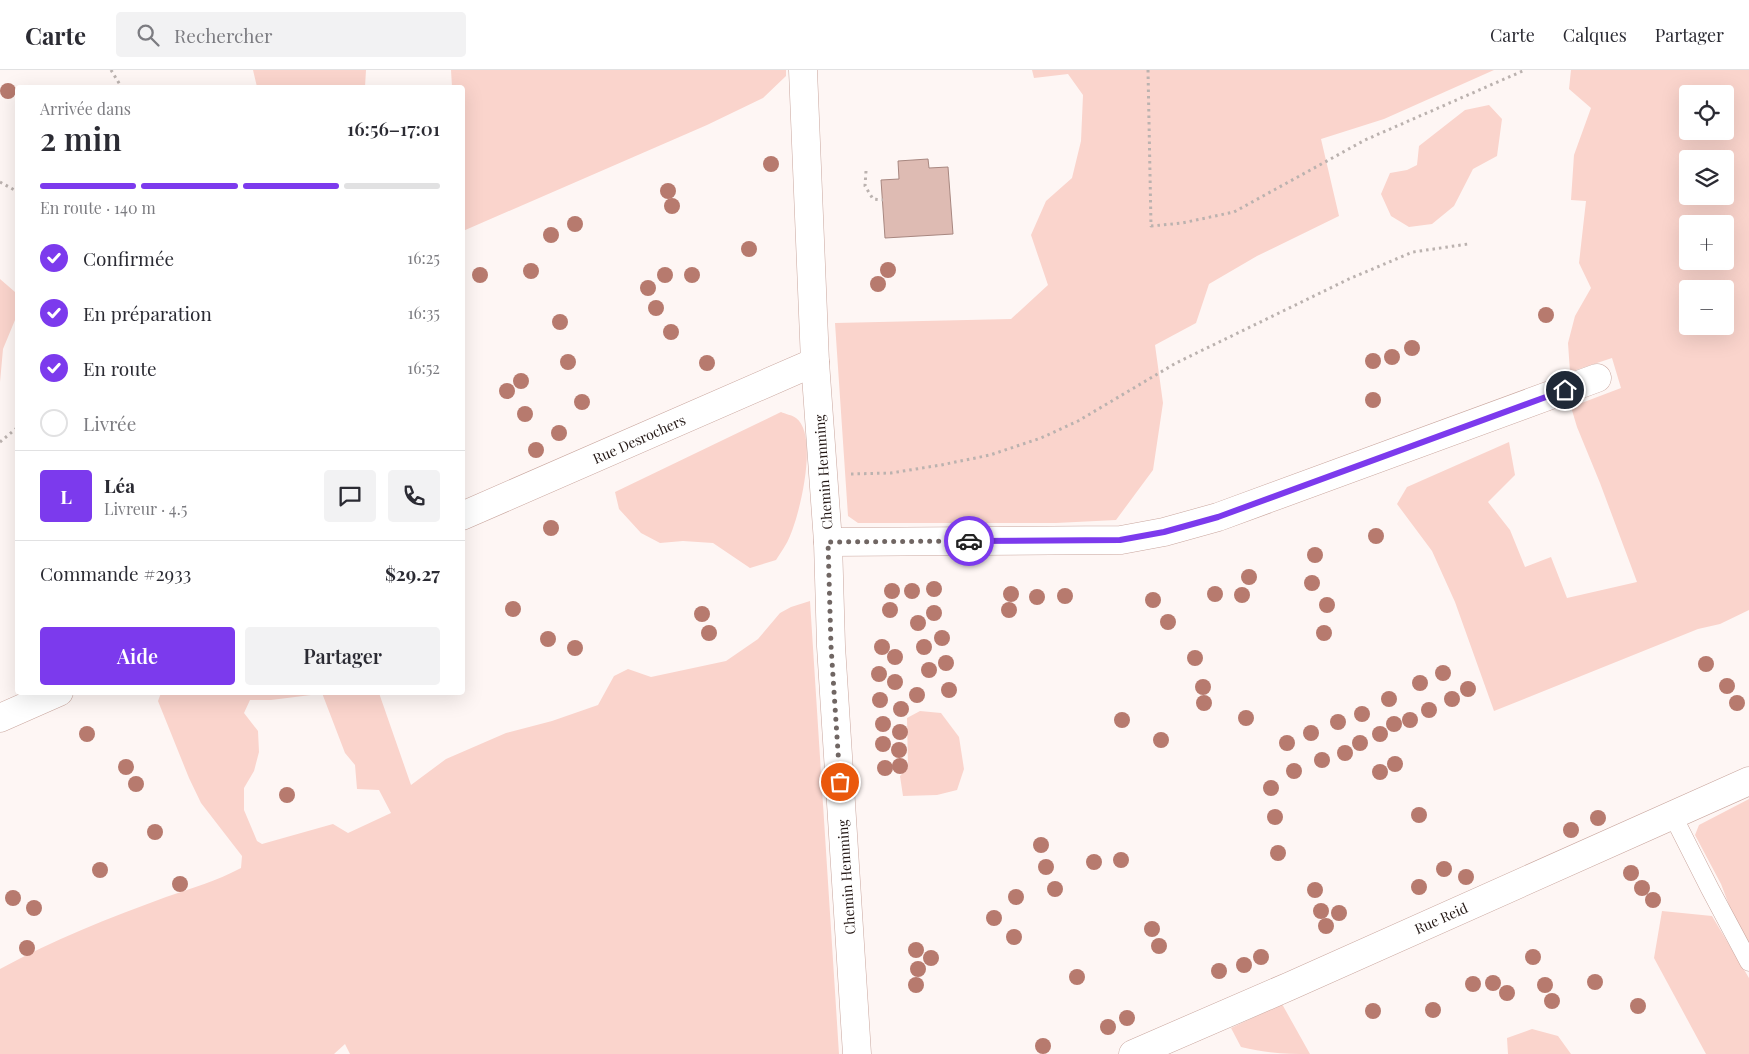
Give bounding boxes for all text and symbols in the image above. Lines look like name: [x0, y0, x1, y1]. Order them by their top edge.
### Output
search box: [116, 12, 466, 57]
text: Carte: [25, 19, 86, 51]
icon: search: [134, 21, 162, 49]
text: Rechercher: [174, 22, 273, 48]
text: Carte: [1490, 23, 1535, 47]
text: Calques: [1563, 23, 1627, 47]
text: Partager: [1655, 23, 1724, 47]
map controls: [1679, 85, 1734, 335]
button: locate: [1679, 85, 1734, 140]
text: Arrivée dans: [40, 98, 131, 119]
text: 16:56–17:01: [347, 115, 440, 141]
text: 2 min: [40, 116, 122, 159]
button: layers: [1679, 150, 1734, 205]
text: En route · 140 m: [40, 197, 156, 218]
button: +: [1679, 215, 1734, 270]
icon: check: [40, 244, 68, 272]
text: Confirmée: [83, 245, 174, 271]
text: 16:25: [407, 247, 440, 268]
button: −: [1679, 280, 1734, 335]
icon: check: [40, 299, 68, 327]
text: En préparation: [83, 300, 212, 326]
text: 16:35: [408, 302, 440, 323]
icon: check: [40, 354, 68, 382]
text: En route: [83, 355, 157, 381]
text: 16:52: [407, 357, 440, 378]
pin: [1544, 369, 1586, 411]
icon: home: [1551, 376, 1579, 404]
text: Livrée: [83, 410, 136, 436]
street label: Rue Desrochers: [590, 410, 688, 468]
street label: Chemin Hemming: [809, 413, 836, 530]
button: chat: [324, 470, 376, 522]
button: phone: [388, 470, 440, 522]
text: Léa: [104, 472, 135, 498]
text: L: [60, 483, 72, 509]
text: Livreur · 4.5: [104, 498, 187, 519]
courier: [944, 516, 994, 566]
icon: car: [955, 527, 983, 555]
text: Commande #2933: [40, 560, 191, 586]
text: $29.27: [385, 560, 440, 586]
button: Aide: [40, 627, 235, 685]
button: Partager: [245, 627, 440, 685]
pin: [819, 761, 861, 803]
icon: bag: [826, 768, 854, 796]
street label: Chemin Hemming: [832, 818, 859, 935]
street label: Rue Reid: [1411, 898, 1471, 938]

